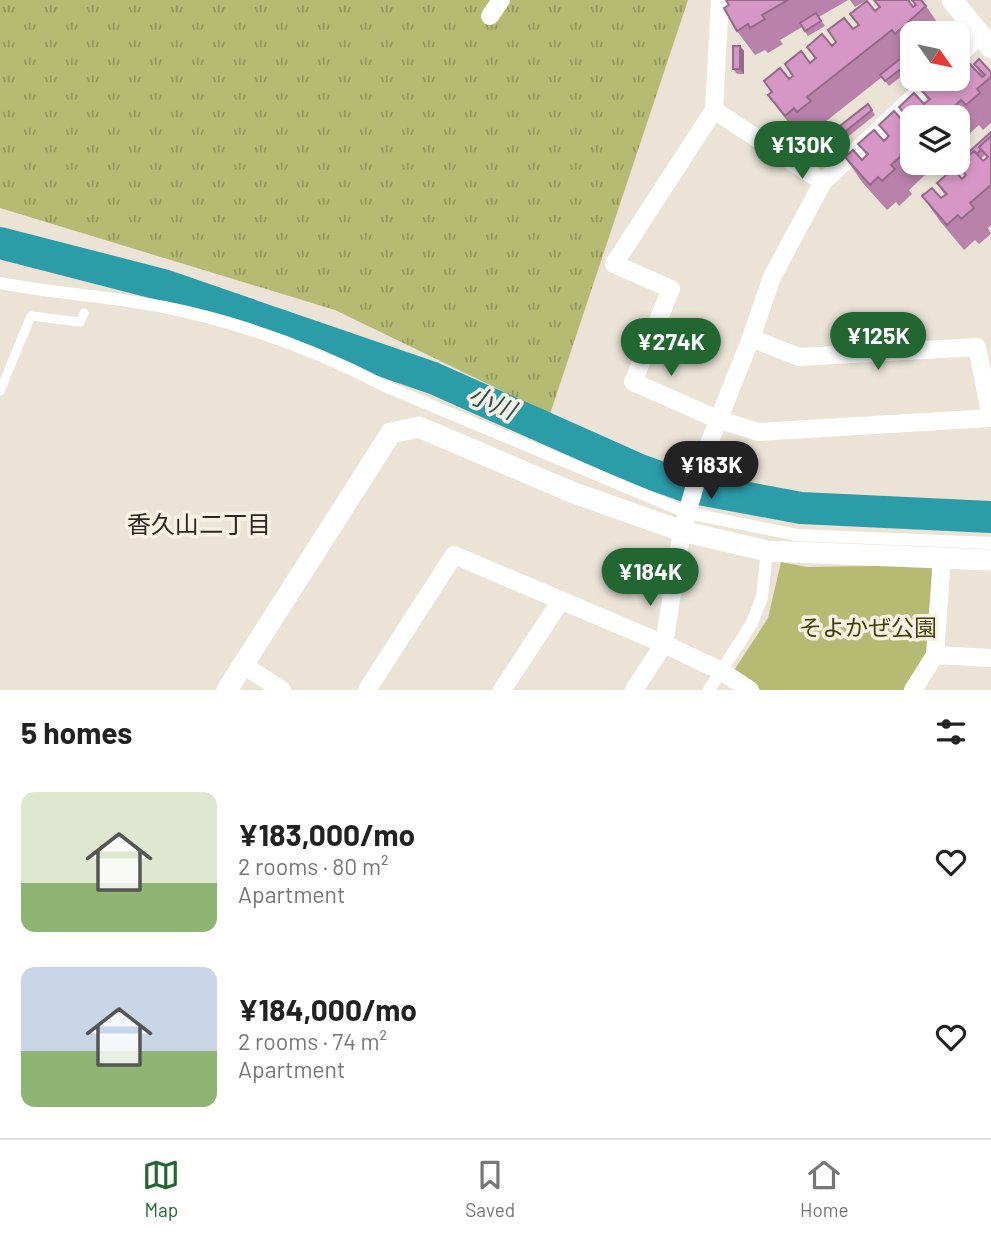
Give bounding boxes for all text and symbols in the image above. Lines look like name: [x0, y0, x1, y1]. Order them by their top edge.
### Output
north arrow: [900, 21, 970, 91]
map controls: [900, 21, 970, 175]
button: layers: [900, 105, 970, 175]
pin: ¥130K: [753, 122, 851, 181]
text: ¥130K: [770, 130, 834, 158]
pin: ¥125K: [829, 312, 927, 372]
pin: ¥274K: [622, 318, 720, 378]
text: ¥125K: [846, 321, 910, 349]
text: ¥274K: [637, 327, 705, 355]
water label: 小川: [465, 379, 523, 426]
pin: ¥183K: [662, 442, 760, 501]
text: ¥183K: [679, 450, 743, 478]
district label: 香久山二丁目: [127, 509, 271, 538]
pin: ¥184K: [601, 548, 699, 608]
text: ¥184K: [618, 557, 682, 585]
park label: そよかぜ公園: [799, 613, 937, 641]
icon: filters: [932, 713, 970, 751]
text: 5 homes: [21, 714, 132, 750]
text: ¥183,000/mo: [238, 816, 415, 852]
icon: home: [77, 820, 161, 904]
icon: heart: [932, 843, 970, 881]
text: 2 rooms · 80 m²: [238, 852, 388, 880]
text: Apartment: [238, 880, 345, 908]
text: ¥184,000/mo: [238, 991, 417, 1027]
icon: home: [77, 995, 161, 1079]
icon: heart: [932, 1018, 970, 1056]
text: 2 rooms · 74 m²: [238, 1027, 387, 1055]
text: Apartment: [238, 1055, 345, 1083]
tab: Map: [142, 1156, 180, 1221]
tab: Saved: [465, 1156, 515, 1221]
tab: Home: [800, 1156, 849, 1221]

